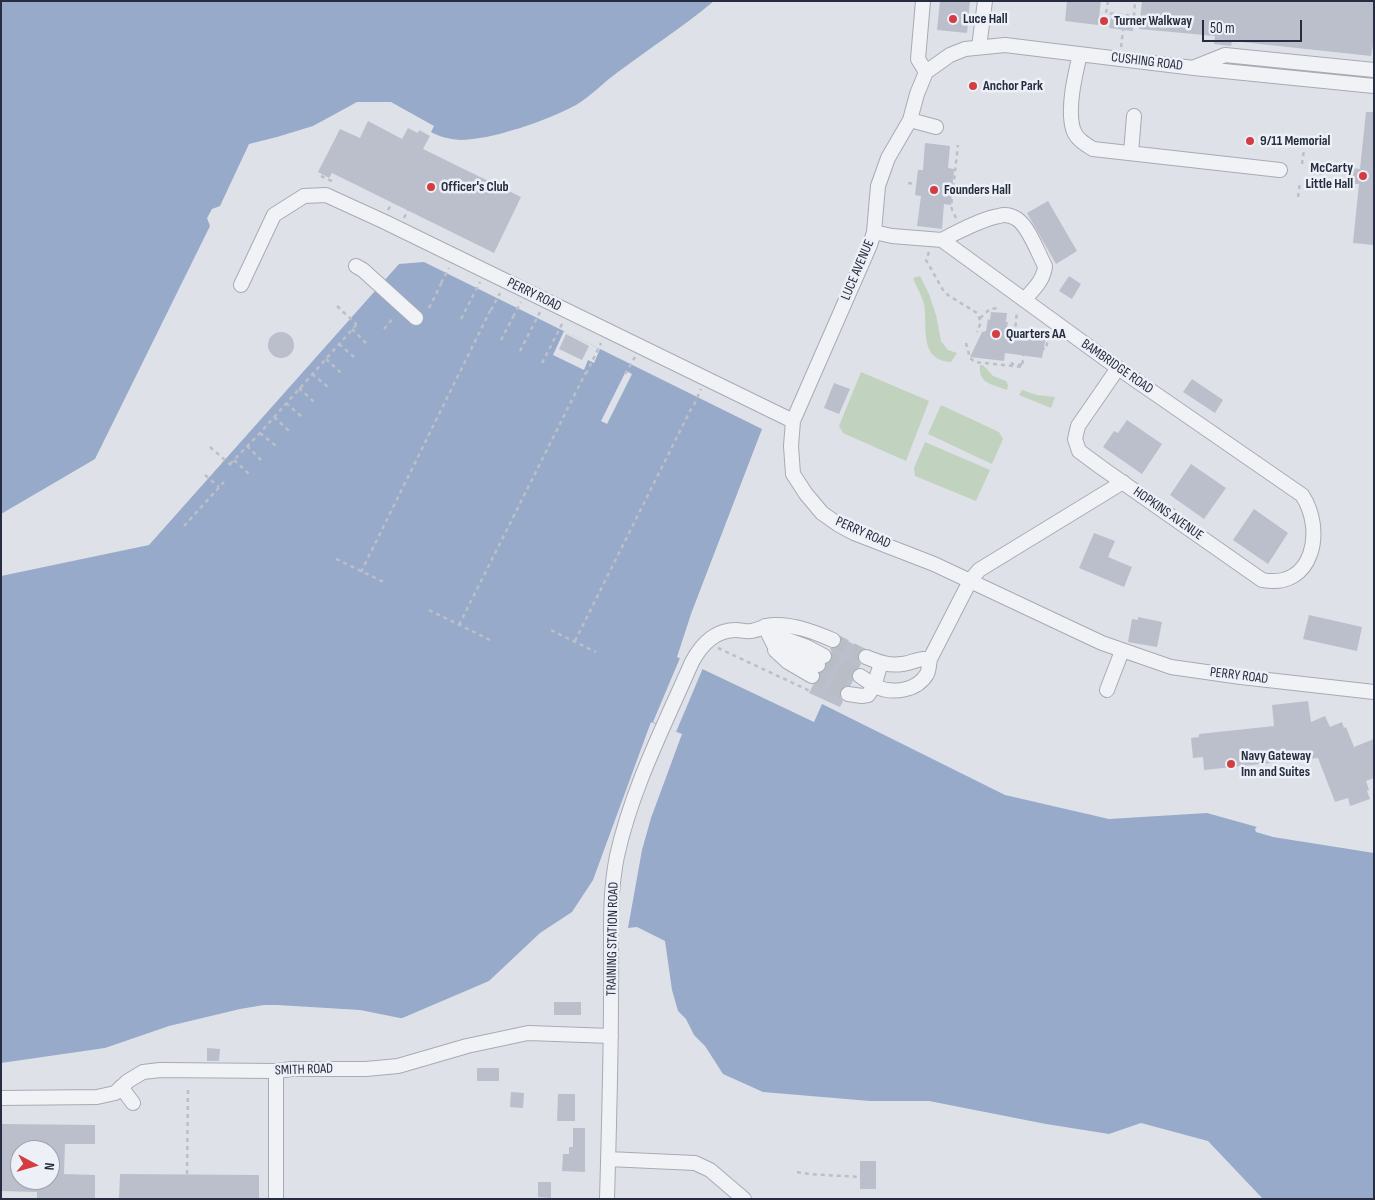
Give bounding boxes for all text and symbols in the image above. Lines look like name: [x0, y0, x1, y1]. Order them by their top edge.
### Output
scale bar: [1205, 10, 1305, 42]
place label: Luce Hall: [963, 11, 1008, 27]
marker: Luce Hall: [947, 13, 959, 25]
place label: Turner Walkway: [1114, 13, 1192, 29]
marker: Turner Walkway: [1098, 15, 1110, 27]
text: 50 m: [1210, 19, 1235, 38]
street label: CUSHING ROAD: [1110, 49, 1184, 75]
place label: Anchor Park: [983, 78, 1043, 94]
marker: Anchor Park: [967, 80, 979, 92]
place label: 9/11 Memorial: [1260, 133, 1330, 149]
marker: 9/11 Memorial: [1244, 135, 1256, 147]
place label: McCarty Little Hall: [1306, 160, 1353, 192]
marker: McCarty Little Hall: [1357, 170, 1369, 182]
place label: Officer's Club: [441, 179, 509, 195]
marker: Officer's Club: [425, 181, 437, 193]
place label: Founders Hall: [944, 182, 1011, 198]
marker: Founders Hall: [928, 184, 940, 196]
street label: LUCE AVENUE: [838, 237, 878, 303]
street label: PERRY ROAD: [504, 275, 564, 315]
place label: Quarters AA: [1006, 326, 1066, 342]
marker: Quarters AA: [990, 328, 1002, 340]
street label: BAMBRIDGE ROAD: [1078, 336, 1156, 398]
street label: HOPKINS AVENUE: [1130, 484, 1206, 544]
street label: PERRY ROAD: [833, 513, 893, 553]
street label: PERRY ROAD: [1209, 664, 1269, 688]
place label: Navy Gateway Inn and Suites: [1241, 748, 1311, 780]
marker: Navy Gateway Inn and Suites: [1225, 758, 1237, 770]
street label: TRAINING STATION ROAD: [604, 882, 622, 996]
street label: SMITH ROAD: [275, 1061, 333, 1079]
north arrow: [10, 1140, 60, 1190]
text: N: [41, 1162, 58, 1171]

